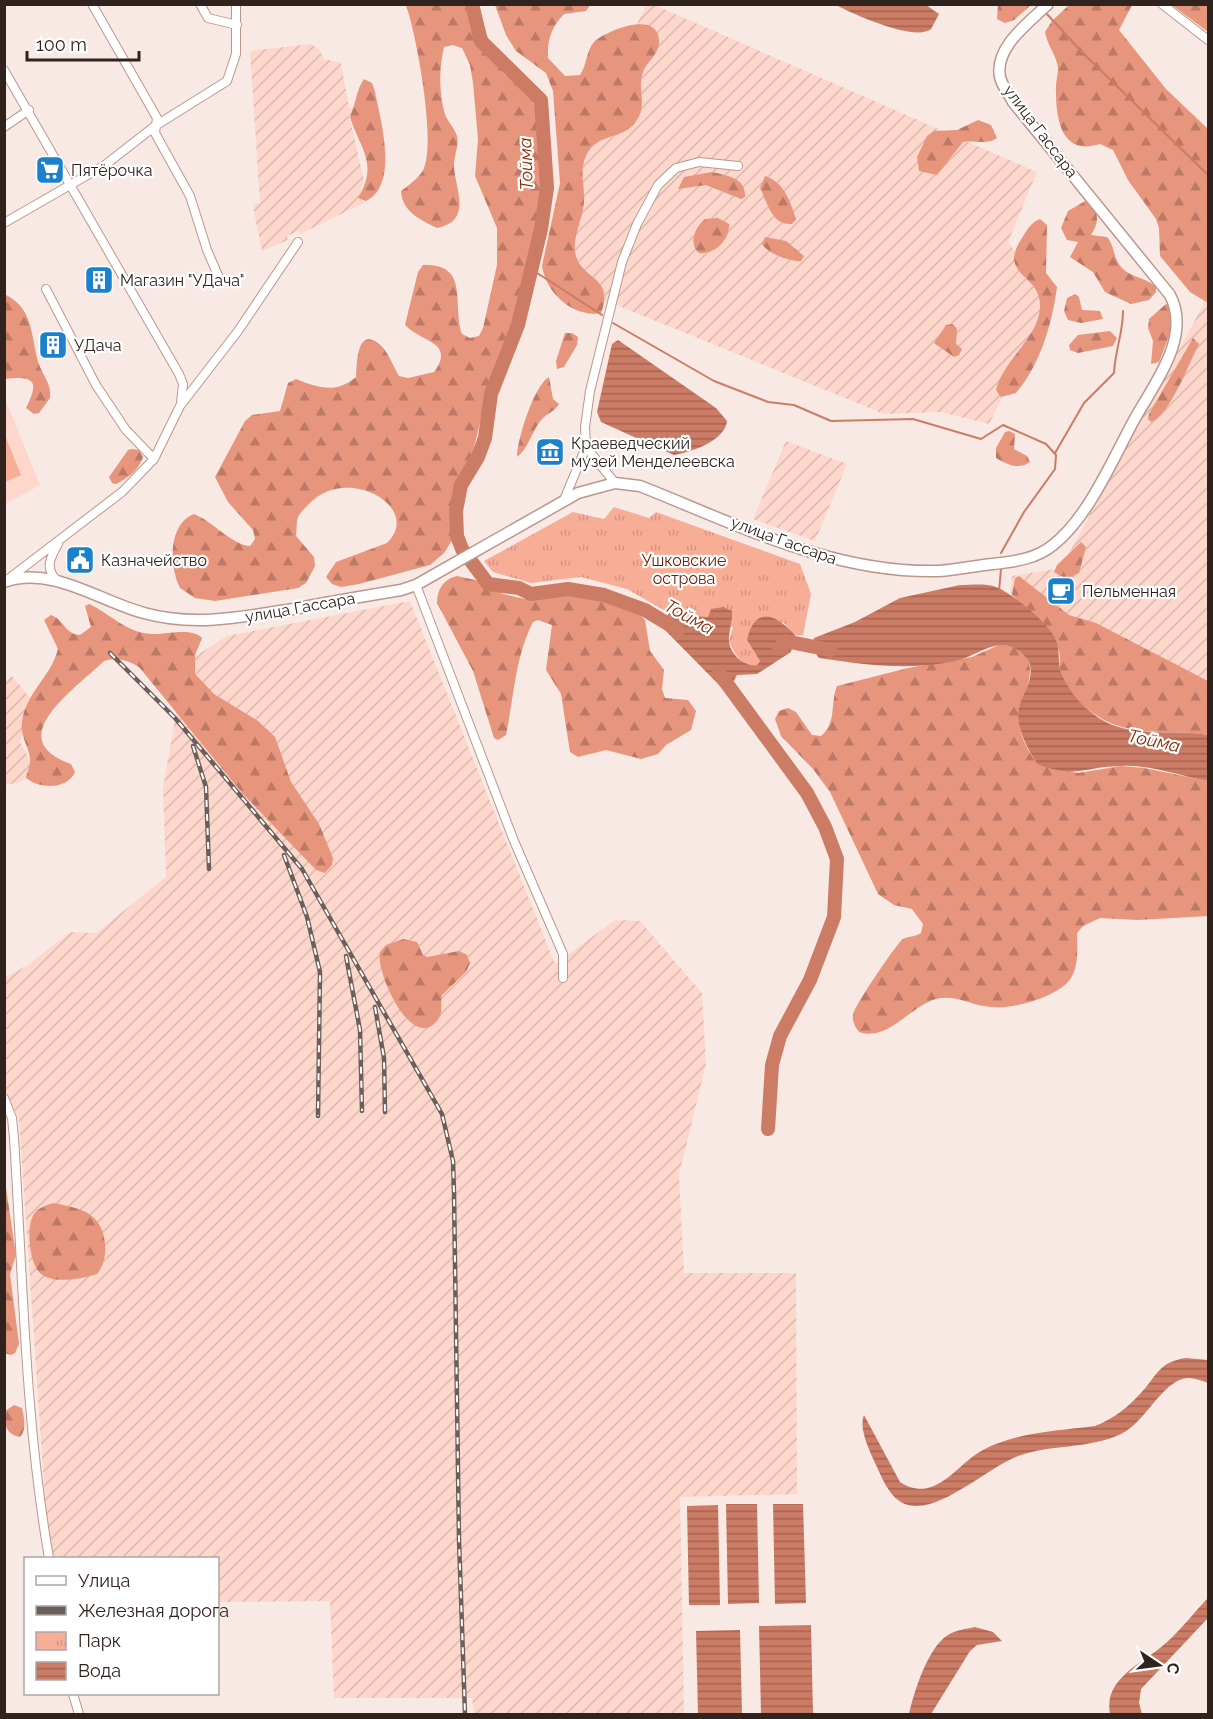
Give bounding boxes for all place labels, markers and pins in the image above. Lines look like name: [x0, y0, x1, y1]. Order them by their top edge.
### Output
supermarket icon: Пятёрочка: [34, 154, 66, 186]
place label: Пятёрочка: [71, 161, 152, 180]
building icon: Магазин "УДача": [83, 264, 115, 296]
place label: Магазин "УДача": [120, 271, 244, 290]
building icon: УДача: [37, 329, 69, 361]
place label: УДача: [74, 336, 122, 355]
place label: Краеведческий музей Менделеевска: [571, 434, 735, 471]
museum icon: Краеведческий музей Менделеевска: [534, 436, 566, 468]
public building icon: Казначейство: [64, 544, 96, 576]
place label: Казначейство: [101, 551, 207, 570]
cafe icon: Пельменная: [1045, 575, 1077, 607]
place label: Пельменная: [1082, 582, 1176, 601]

